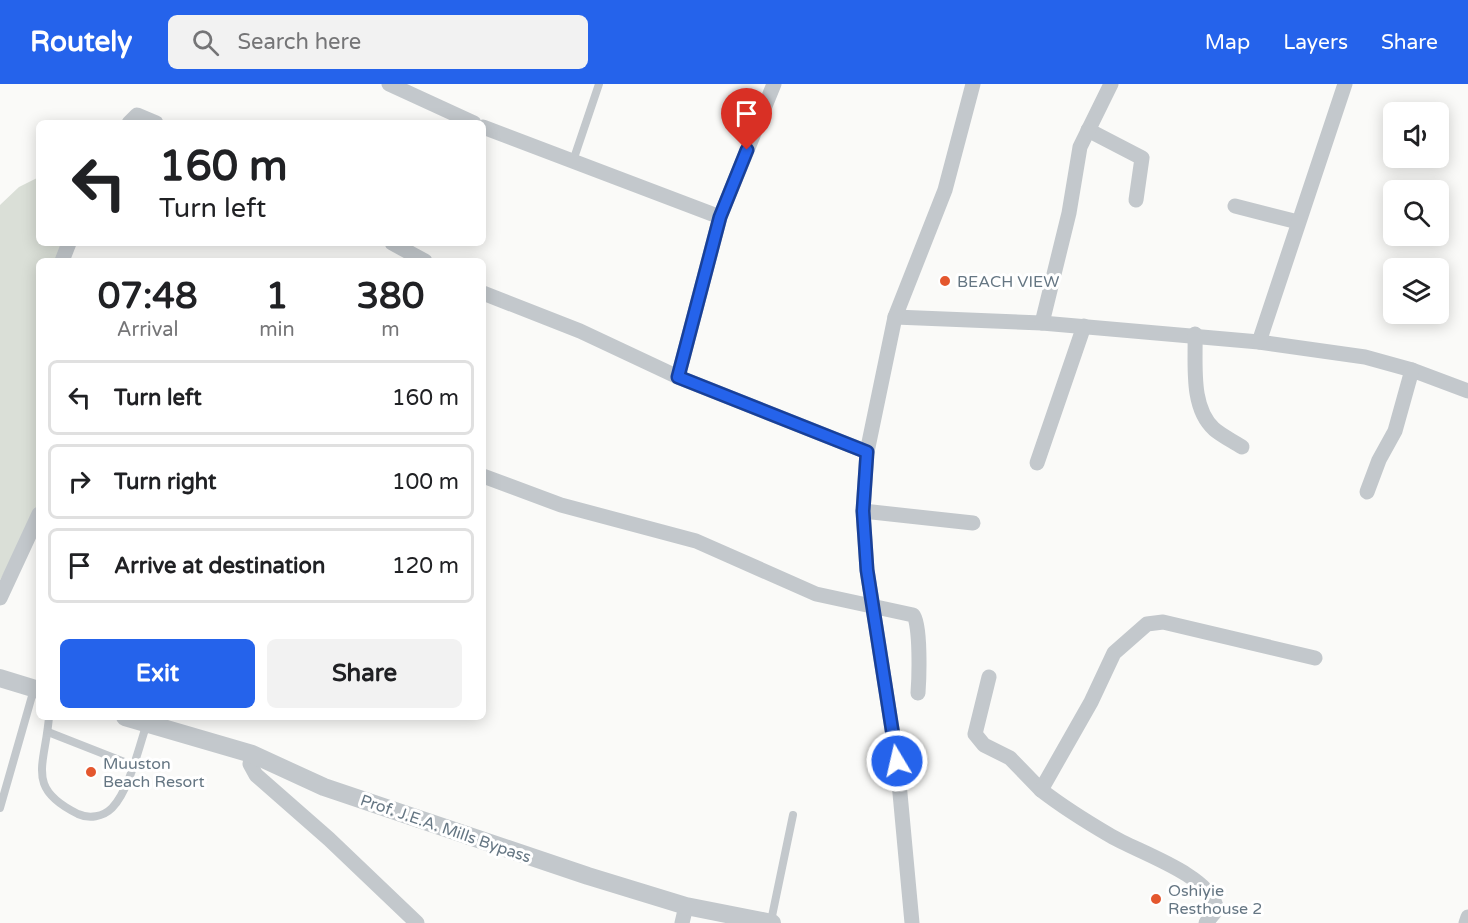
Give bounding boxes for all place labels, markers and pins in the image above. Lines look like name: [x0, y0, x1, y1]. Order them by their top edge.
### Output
pin: [721, 88, 772, 150]
place label: BEACH VIEW: [957, 272, 1059, 292]
marker: BEACH VIEW: [938, 274, 952, 288]
place label: Muuston Beach Resort: [103, 754, 205, 792]
marker: Muuston Beach Resort: [84, 765, 98, 779]
place label: Oshiyie Resthouse 2: [1168, 881, 1262, 919]
marker: Oshiyie Resthouse 2: [1149, 892, 1163, 906]

